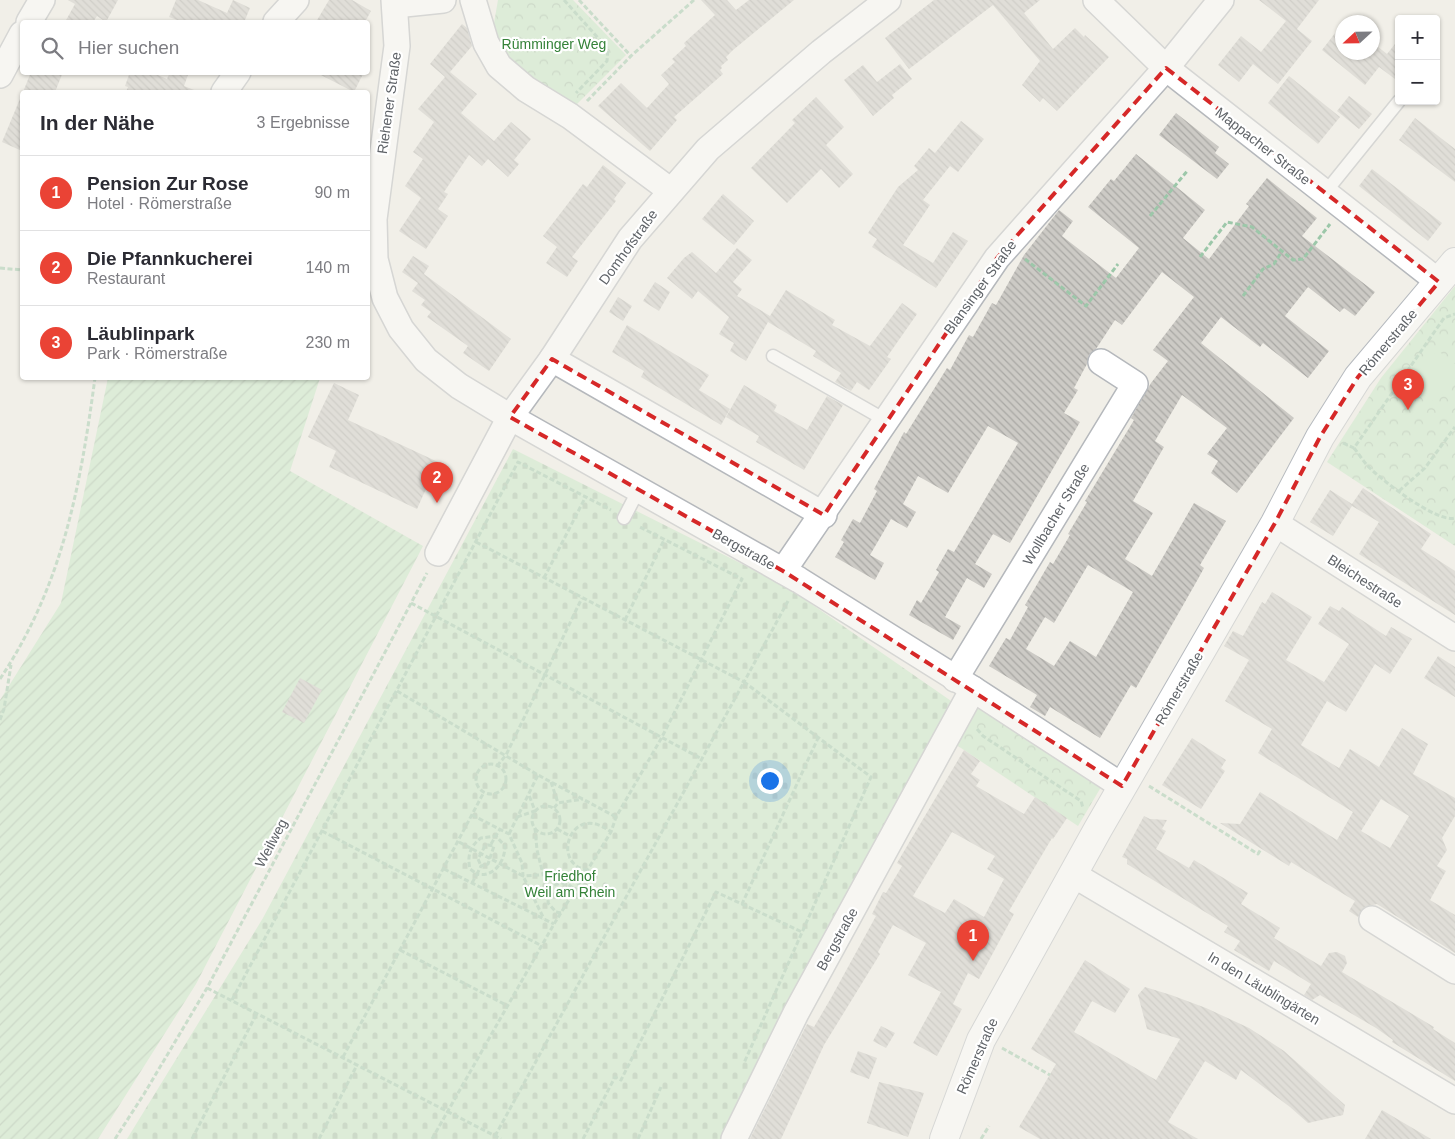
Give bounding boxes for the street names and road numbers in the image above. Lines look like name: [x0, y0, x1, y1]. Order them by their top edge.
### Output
street label: Riehener Straße: [374, 51, 404, 155]
street label: Mappacher Straße: [1212, 104, 1314, 188]
street label: Domhofstraße: [595, 206, 661, 288]
street label: Blansinger Straße: [941, 237, 1020, 337]
street label: Römerstraße: [1356, 305, 1421, 378]
street label: Wollbacher Straße: [1019, 460, 1093, 568]
street label: Bergstraße: [710, 525, 778, 573]
street label: Bleichestraße: [1325, 551, 1405, 611]
street label: Römerstraße: [1152, 648, 1206, 727]
street label: Weilweg: [252, 816, 290, 870]
street label: Bergstraße: [813, 905, 861, 973]
street label: In den Läublingärten: [1205, 948, 1323, 1028]
street label: Römerstraße: [953, 1015, 1001, 1097]

